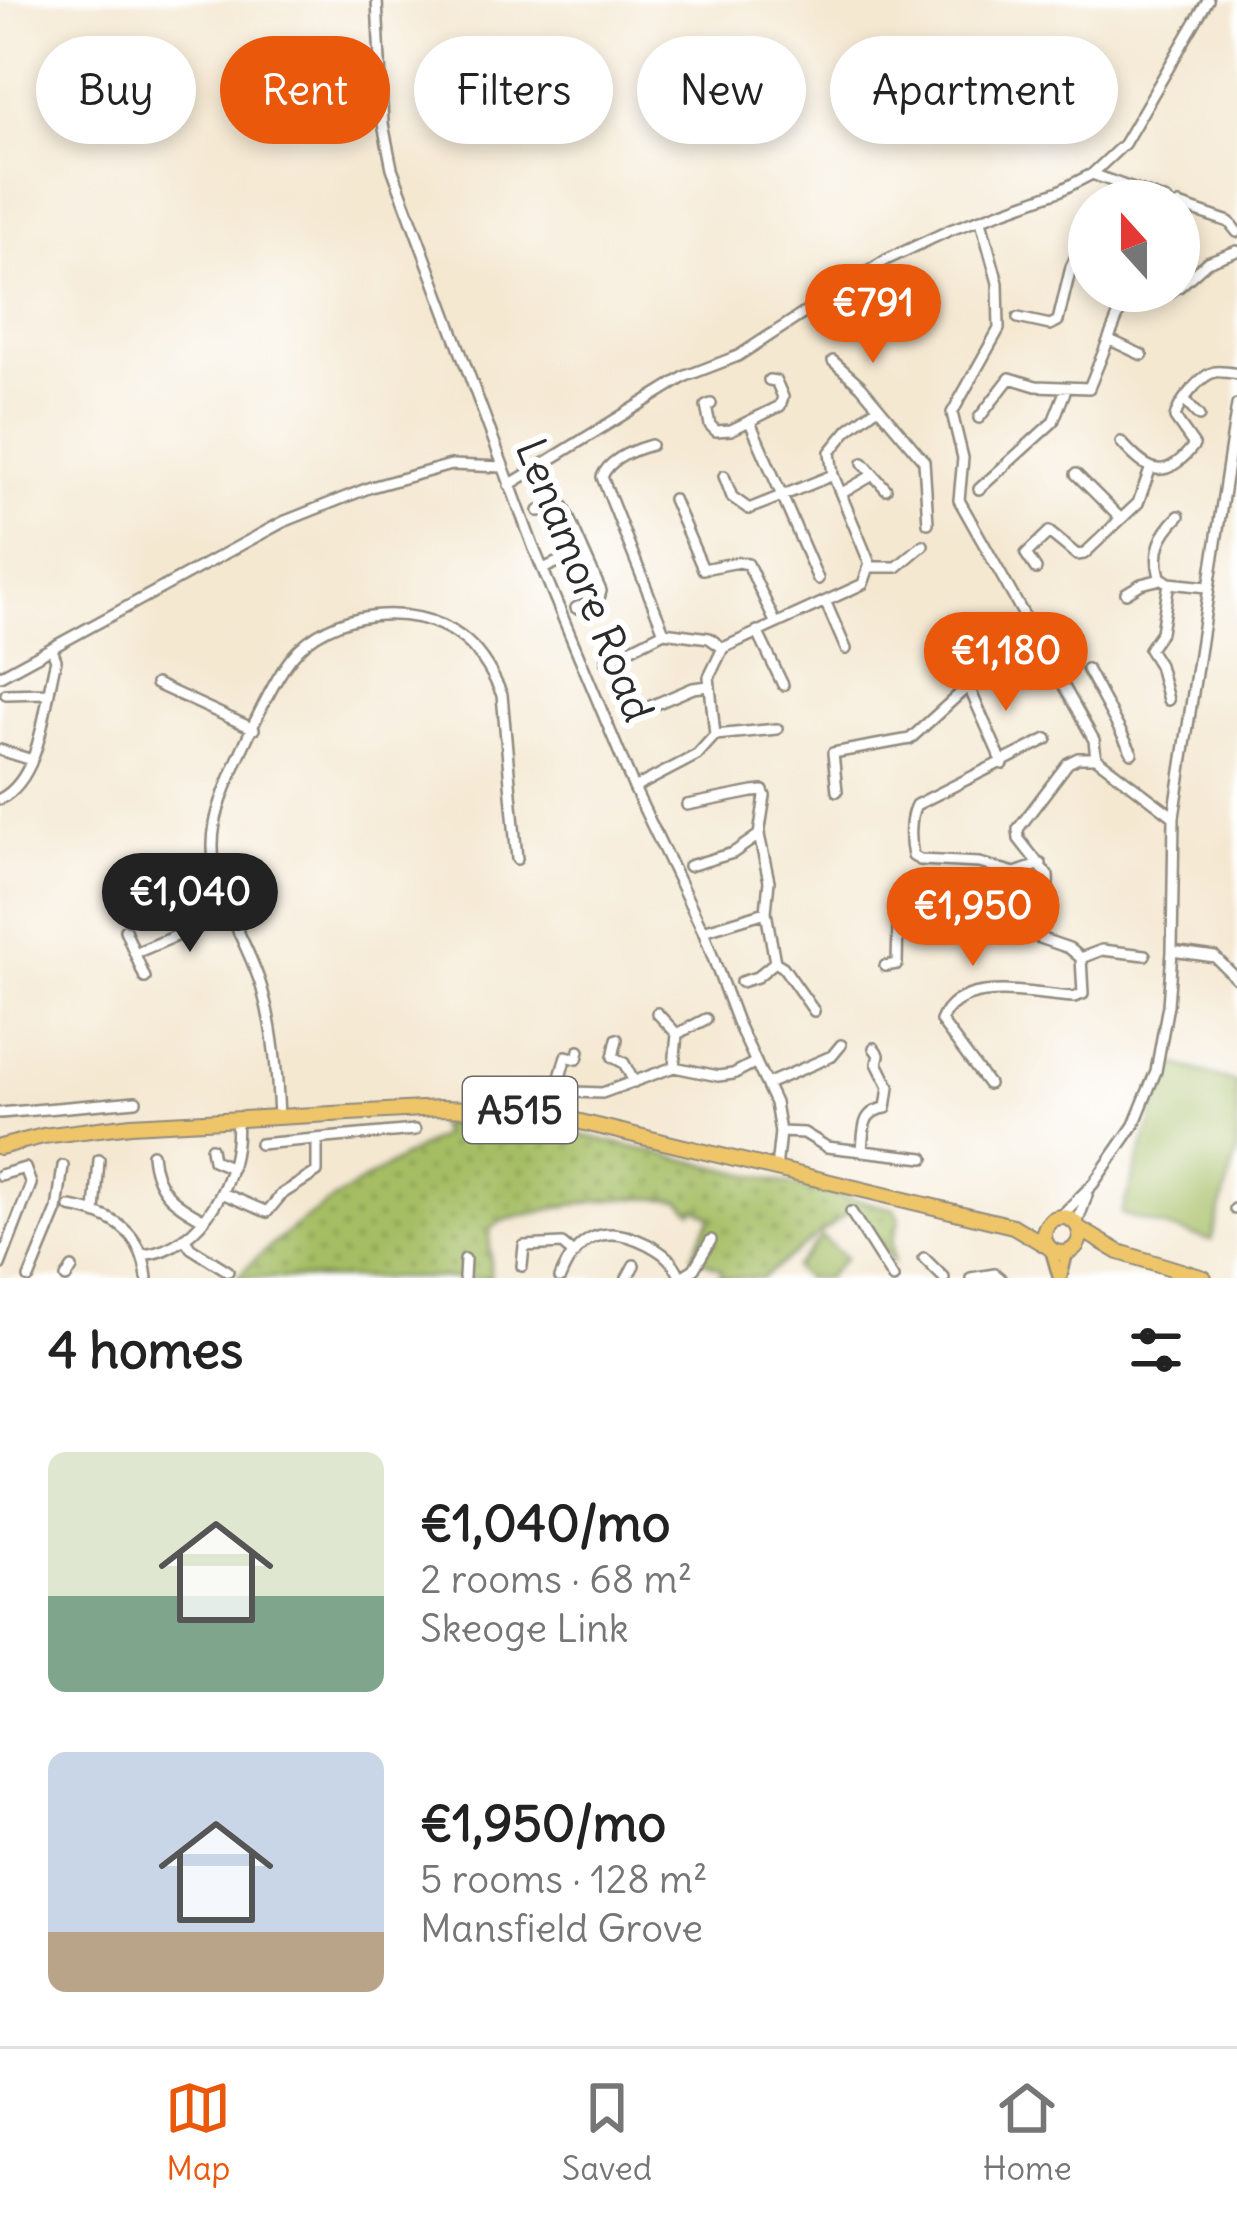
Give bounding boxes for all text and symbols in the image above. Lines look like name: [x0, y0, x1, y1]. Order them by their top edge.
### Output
chip: Buy: [36, 36, 196, 144]
chip: Rent: [220, 36, 390, 144]
chip: Filters: [414, 36, 613, 144]
chip: New: [637, 36, 806, 144]
chip: Apartment: [830, 36, 1118, 144]
north arrow: [1068, 180, 1200, 312]
map controls: [1068, 180, 1200, 312]
pin: €791: [802, 264, 944, 366]
text: €791: [832, 278, 914, 327]
street label: Lenamore Road: [505, 431, 665, 729]
pin: €1,180: [908, 612, 1104, 714]
text: €1,180: [951, 626, 1061, 675]
pin: €1,040: [92, 853, 288, 955]
text: €1,040: [129, 867, 251, 916]
pin: €1,950: [875, 867, 1071, 969]
text: €1,950: [914, 881, 1032, 930]
road number: A515: [463, 1077, 577, 1143]
icon: filters: [1123, 1317, 1189, 1383]
text: 4 homes: [48, 1318, 243, 1382]
text: €1,040/mo: [420, 1491, 670, 1555]
icon: home: [144, 1500, 288, 1644]
text: 2 rooms · 68 m²: [420, 1555, 692, 1604]
text: Skeoge Link: [420, 1604, 629, 1653]
text: €1,950/mo: [420, 1791, 666, 1855]
icon: home: [144, 1800, 288, 1944]
text: 5 rooms · 128 m²: [420, 1855, 708, 1904]
text: Mansfield Grove: [420, 1904, 703, 1953]
tab: Map: [165, 2075, 231, 2189]
tab: Saved: [562, 2075, 652, 2189]
tab: Home: [983, 2075, 1072, 2189]

